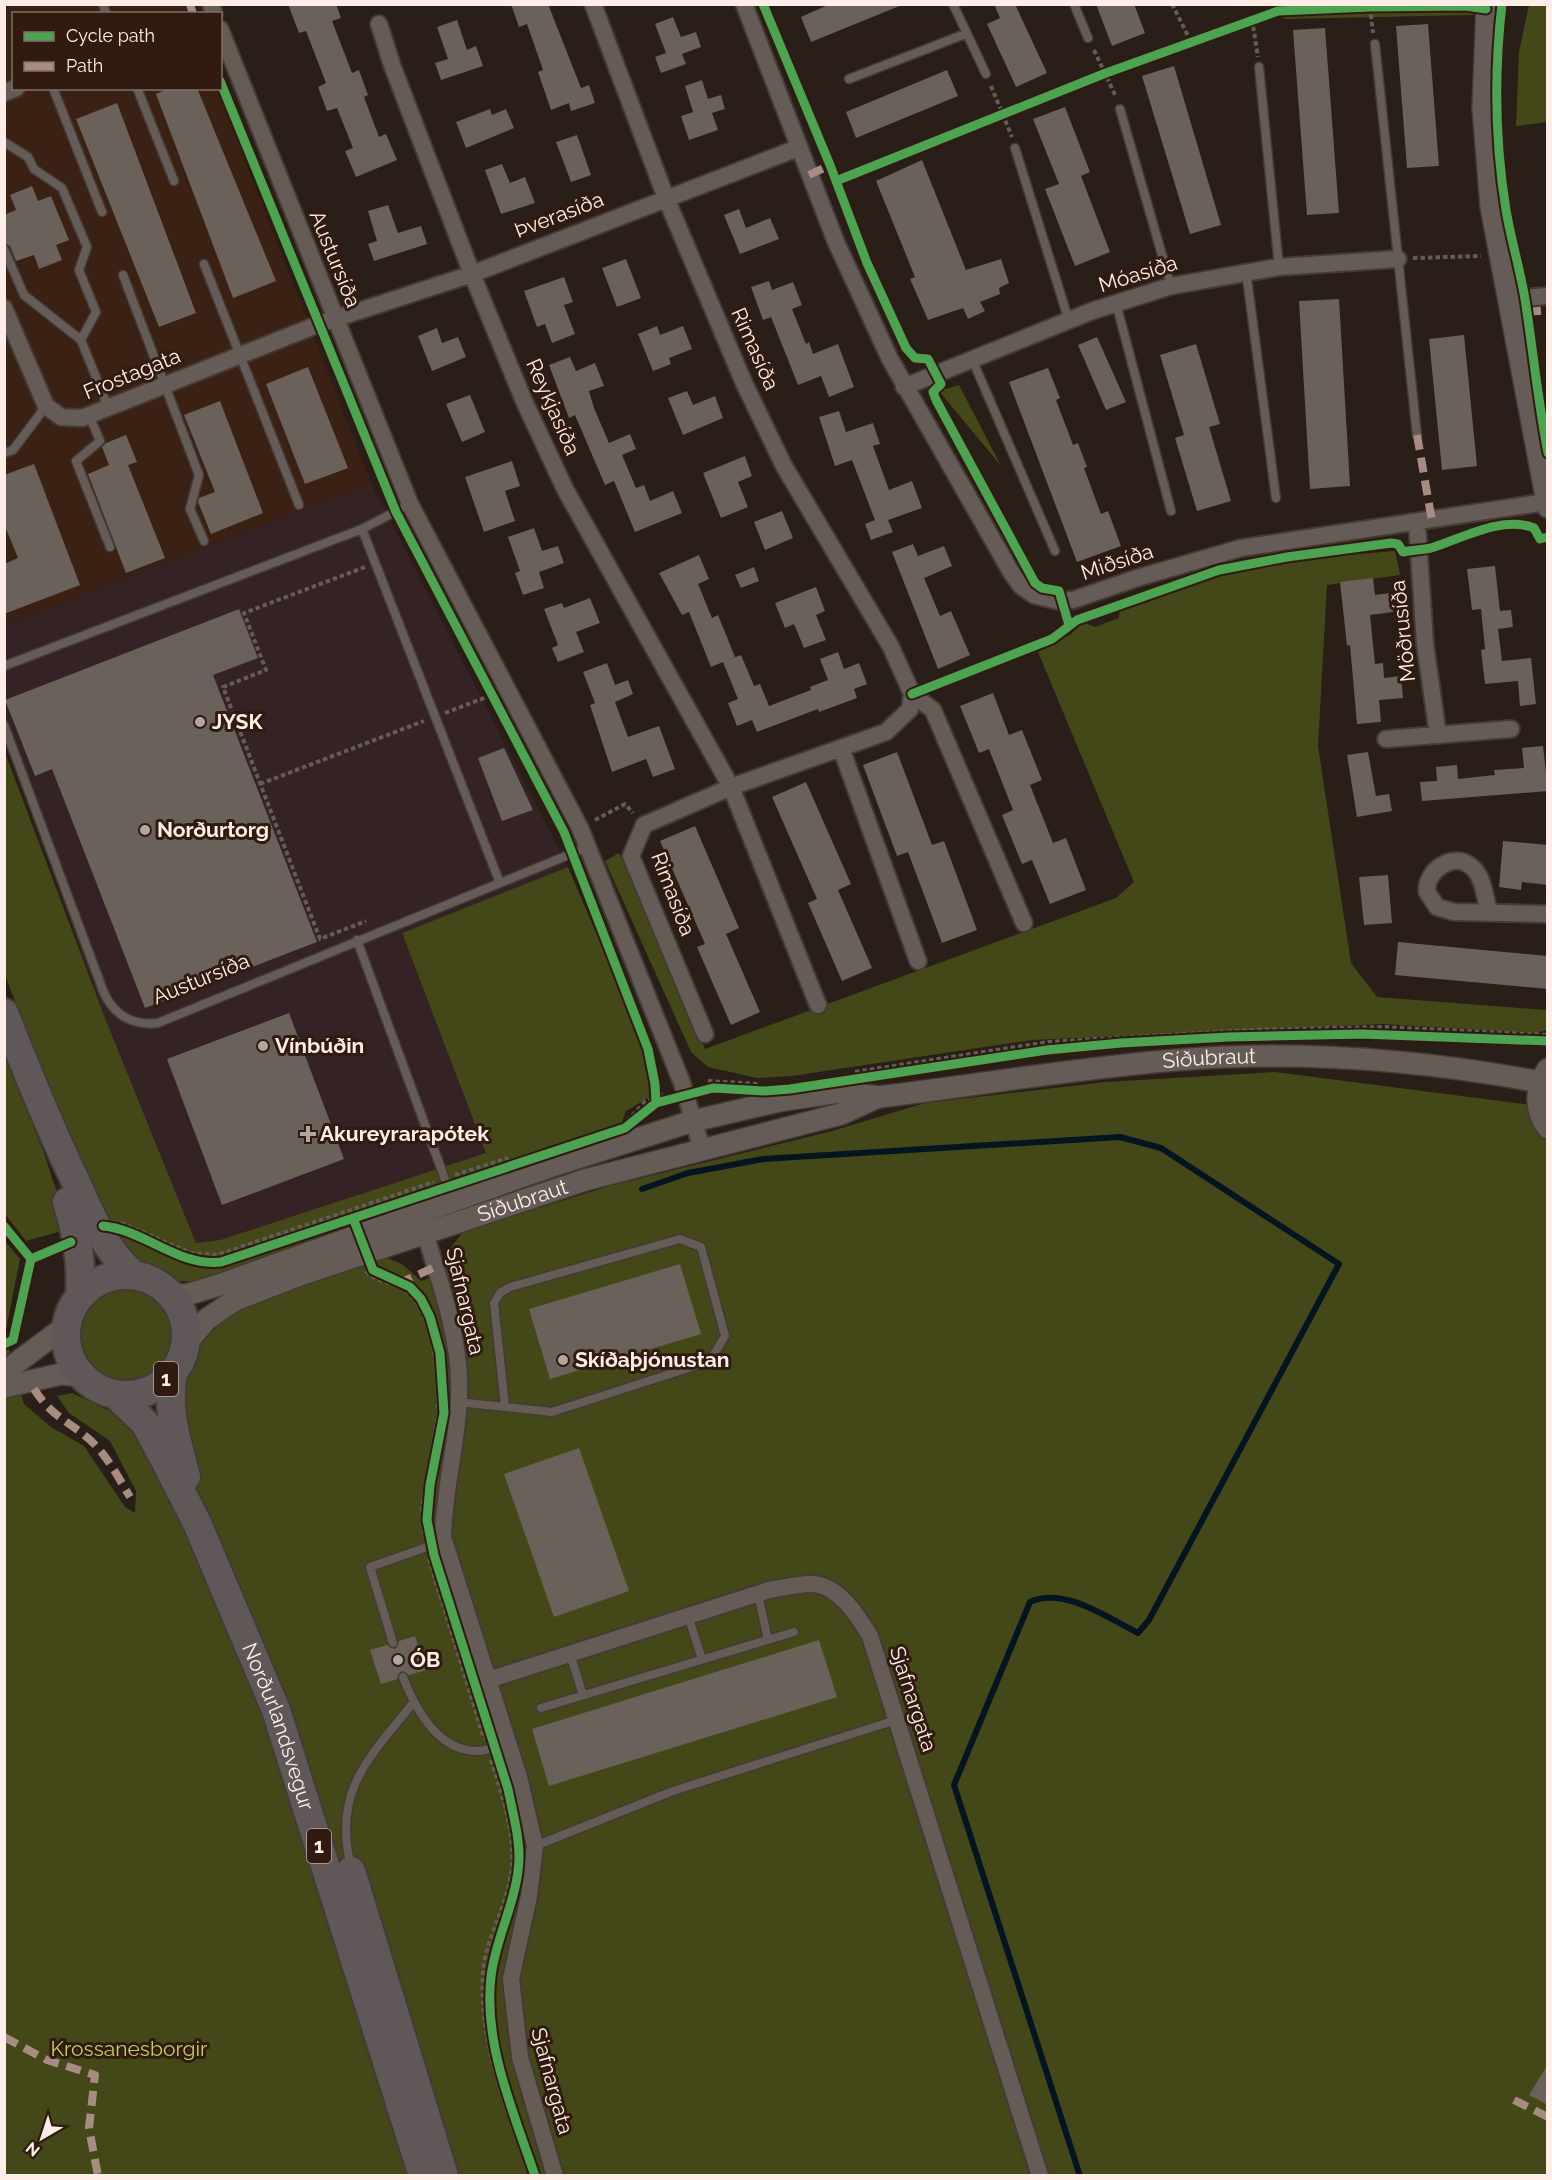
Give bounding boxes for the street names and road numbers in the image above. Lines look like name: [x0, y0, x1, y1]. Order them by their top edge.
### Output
street label: Þverasíða: [511, 186, 607, 243]
street label: Austursíða: [305, 207, 366, 311]
street label: Móasíða: [1095, 250, 1180, 297]
street label: Rimasíða: [726, 304, 785, 394]
street label: Frostagata: [80, 343, 184, 404]
street label: Reykjasíða: [521, 355, 586, 459]
street label: Miðsíða: [1078, 538, 1156, 585]
street label: Möðrusíða: [1385, 579, 1420, 683]
street label: Rimasíða: [646, 848, 701, 939]
street label: Austursíða: [149, 948, 253, 1009]
street label: Síðubraut: [1161, 1043, 1256, 1073]
street label: Síðubraut: [474, 1174, 571, 1227]
street label: Sjafnargata: [441, 1245, 490, 1357]
road number: 1: [154, 1362, 178, 1396]
street label: Norðurlandsvegur: [237, 1639, 320, 1814]
street label: Sjafnargata: [885, 1643, 942, 1755]
road number: 1: [307, 1829, 331, 1863]
street label: Sjafnargata: [526, 2025, 579, 2137]

